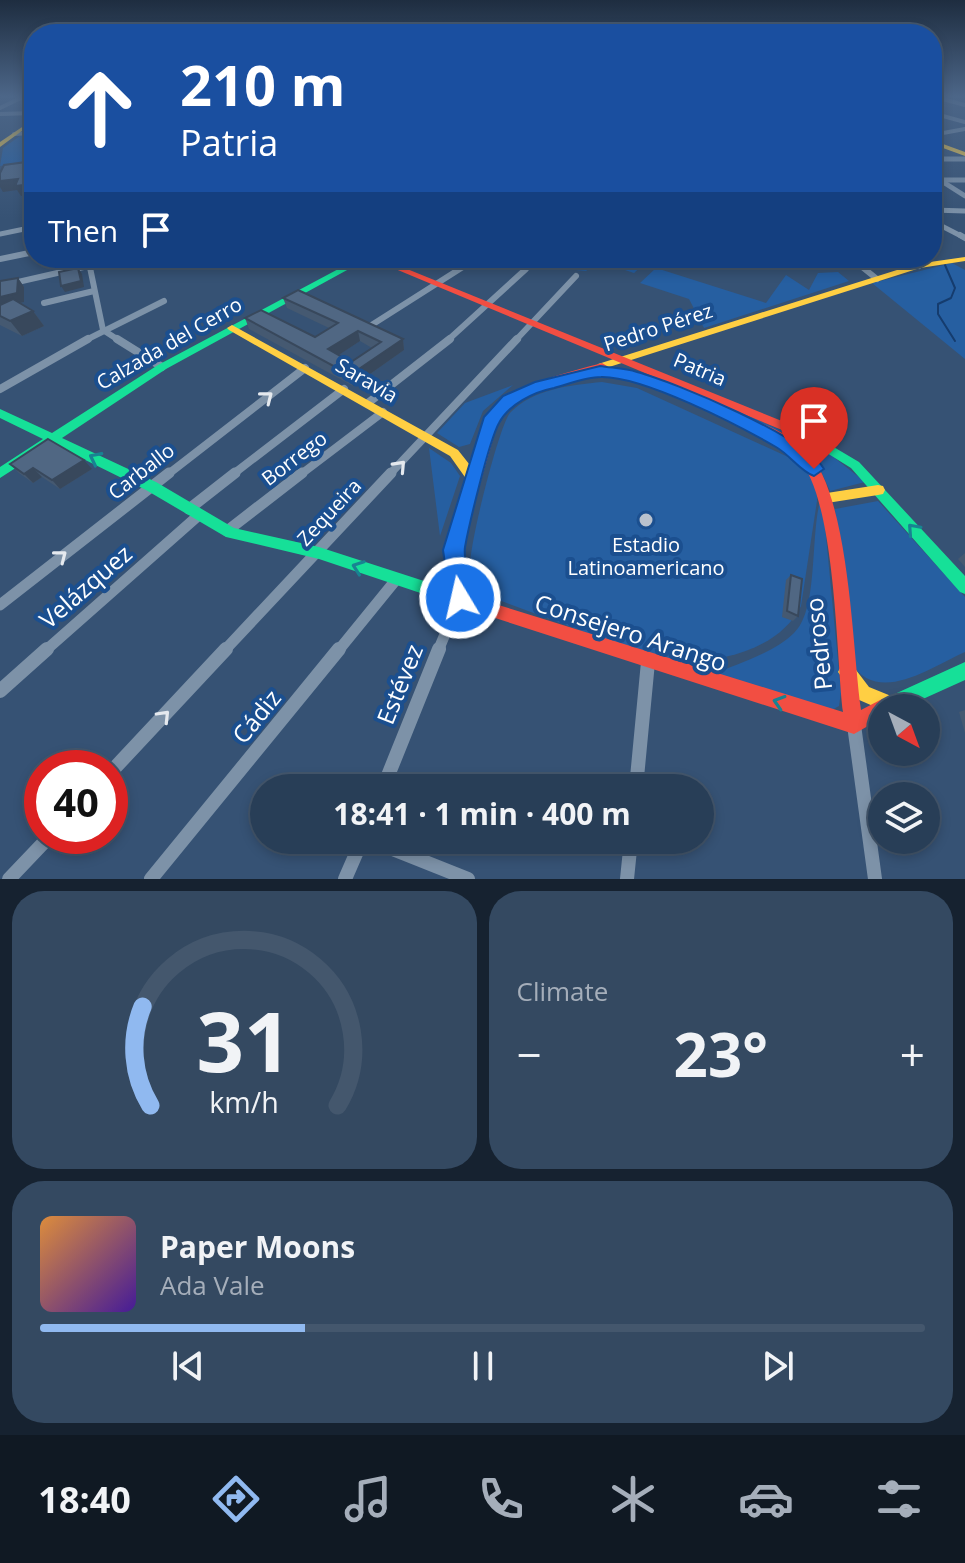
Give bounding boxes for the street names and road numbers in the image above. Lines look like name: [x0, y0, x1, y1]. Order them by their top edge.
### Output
street label: Calzada del Cerro: [91, 290, 247, 396]
street label: Pedro Pérez: [600, 297, 716, 357]
street label: Patria: [670, 346, 730, 392]
street label: Saravia: [331, 351, 403, 409]
street label: Borrego: [256, 425, 332, 491]
street label: Carballo: [102, 437, 180, 505]
street label: Zequeira: [291, 473, 367, 551]
street label: Velázquez: [32, 537, 138, 635]
street label: Consejero Arango: [531, 585, 731, 679]
street label: Pedroso: [797, 596, 839, 692]
street label: Estévez: [368, 639, 430, 729]
street label: Cádiz: [224, 682, 288, 750]

